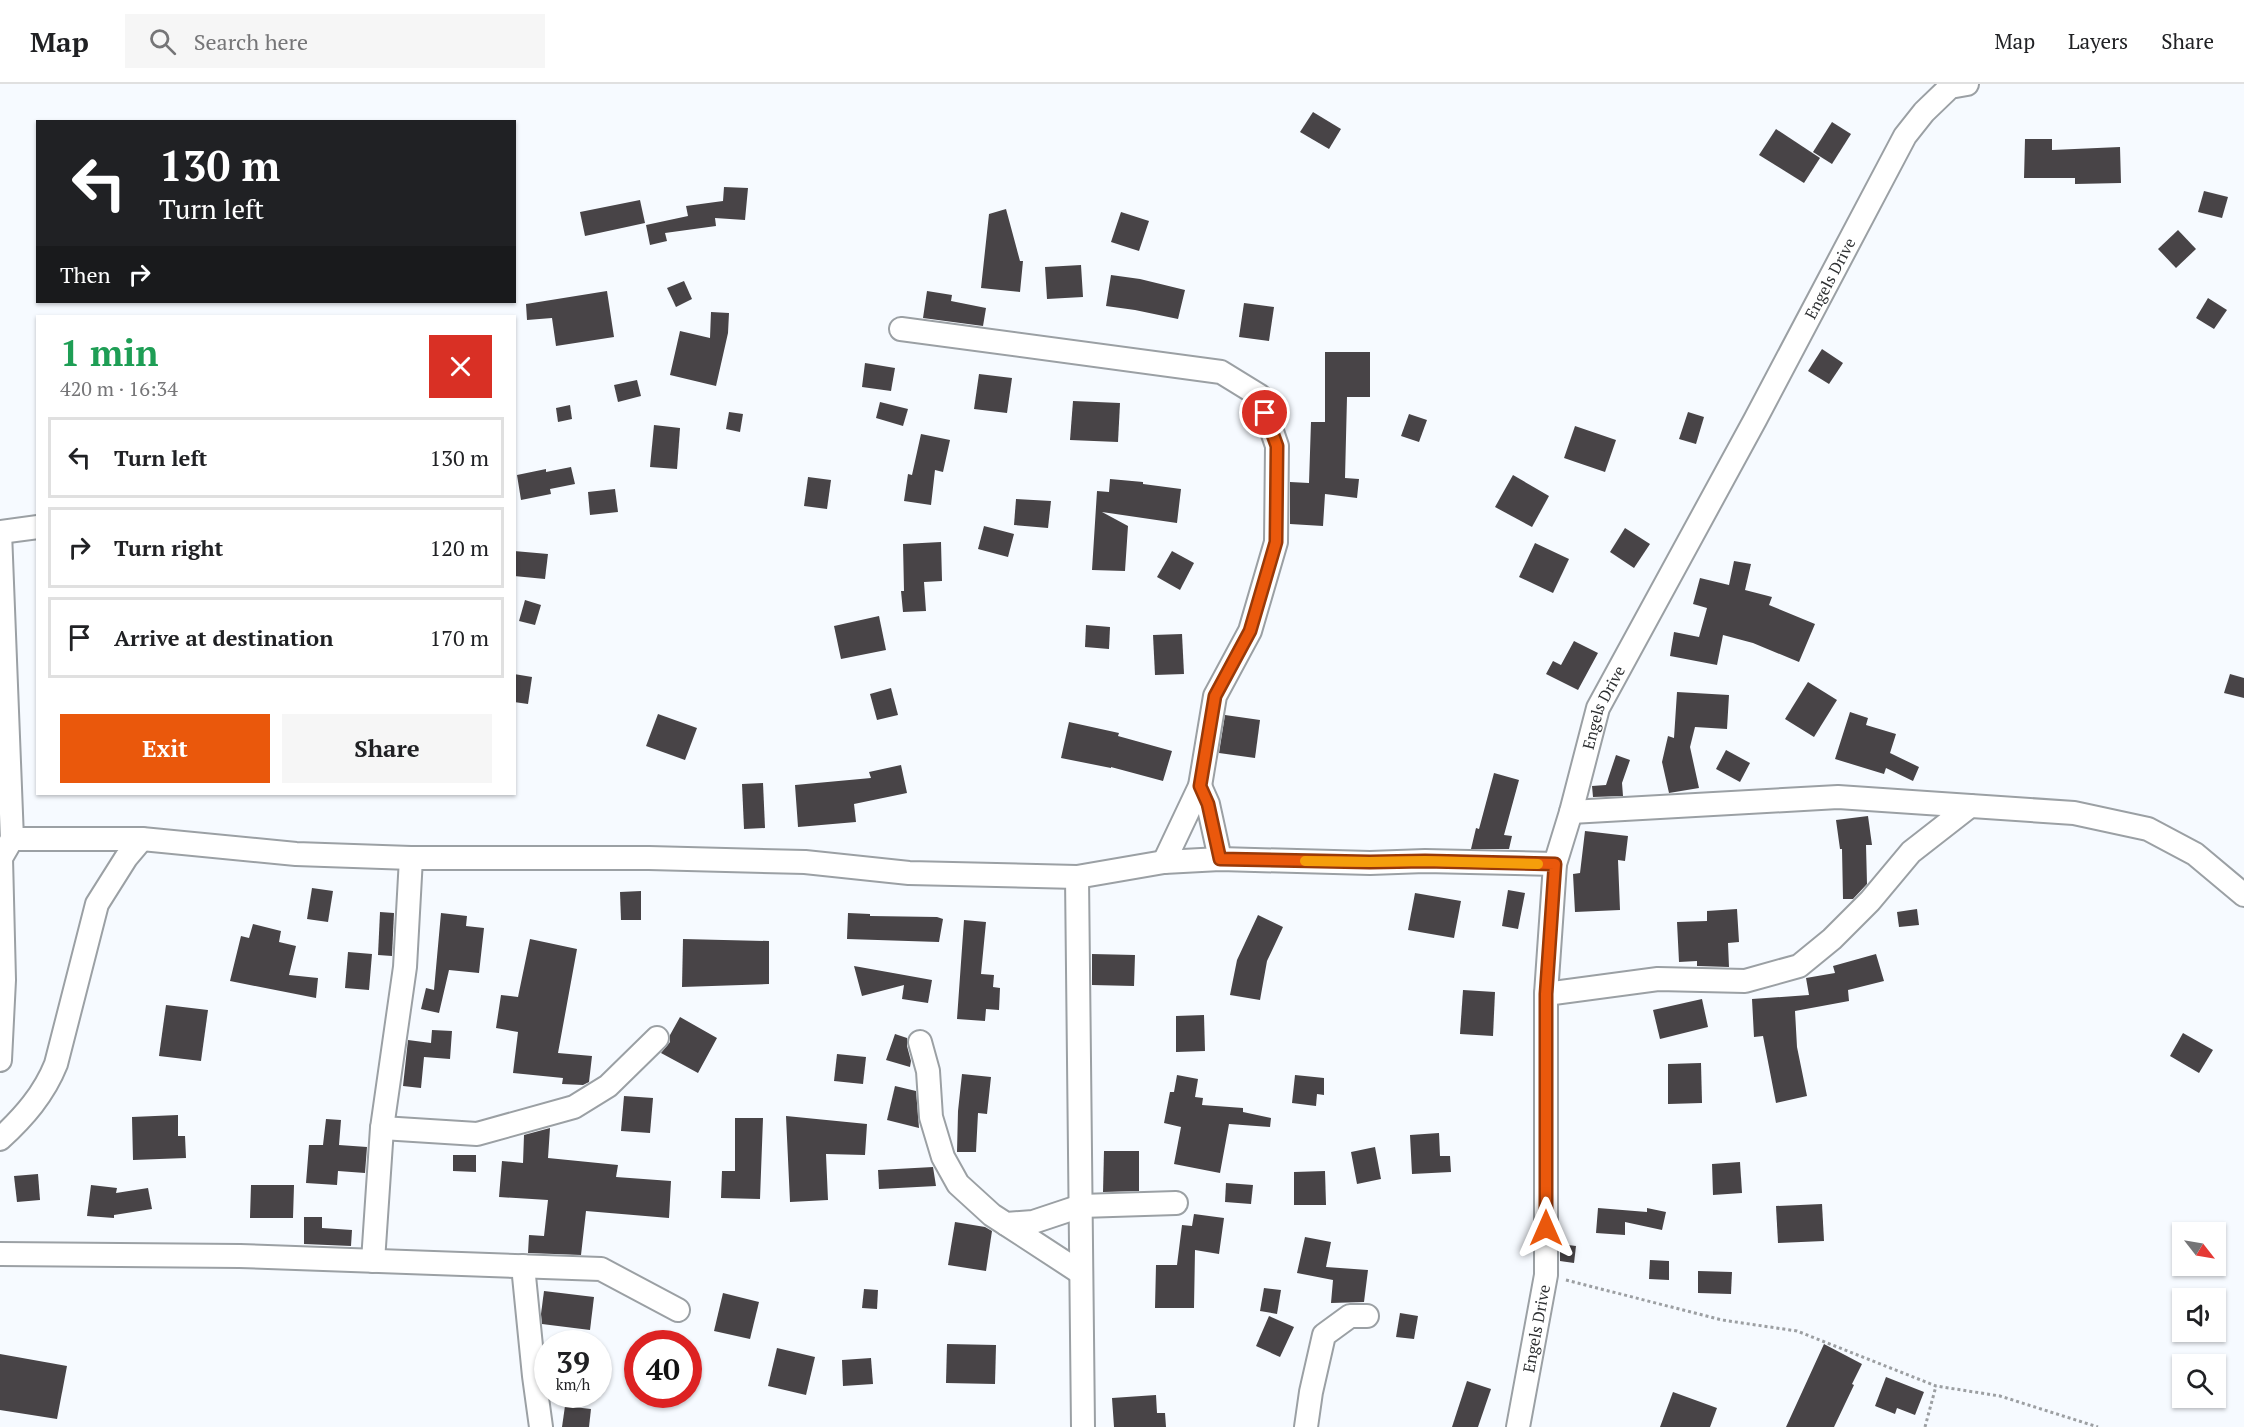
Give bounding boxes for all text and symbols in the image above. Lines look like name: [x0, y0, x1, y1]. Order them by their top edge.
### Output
search box: [125, 14, 545, 68]
text: Map: [30, 23, 89, 60]
icon: search: [146, 25, 179, 58]
text: Search here: [194, 27, 308, 56]
text: Map: [1994, 27, 2035, 55]
text: Layers: [2068, 27, 2128, 55]
text: Share: [2161, 27, 2214, 55]
text: 130 m: [159, 137, 280, 193]
icon: left: [60, 144, 138, 222]
text: Turn left: [159, 191, 264, 227]
street label: Engels Drive: [1799, 234, 1860, 323]
icon: right: [123, 258, 156, 291]
text: Then: [60, 260, 111, 289]
text: 1 min: [60, 329, 158, 376]
button: close: [429, 335, 492, 398]
text: 420 m · 16:34: [60, 375, 178, 402]
pin: [1239, 387, 1290, 438]
icon: arrive: [1248, 396, 1281, 429]
icon: left: [63, 441, 96, 474]
text: Turn left: [114, 443, 207, 472]
text: 130 m: [429, 443, 489, 472]
icon: right: [63, 531, 96, 564]
text: Turn right: [114, 533, 223, 562]
text: 120 m: [429, 533, 489, 562]
icon: arrive: [63, 621, 96, 654]
text: Arrive at destination: [114, 623, 333, 652]
text: 170 m: [429, 623, 489, 652]
street label: Engels Drive: [1577, 662, 1630, 752]
button: Exit: [60, 714, 270, 783]
button: Share: [282, 714, 492, 783]
position arrow: [1514, 1196, 1578, 1260]
north arrow: [2172, 1222, 2226, 1276]
map controls: [2172, 1222, 2226, 1408]
street label: Engels Drive: [1517, 1283, 1555, 1374]
button: sound: [2172, 1288, 2226, 1342]
speed limit sign: 40: [624, 1330, 702, 1408]
text: 39: [556, 1342, 590, 1382]
button: search: [2172, 1354, 2226, 1408]
text: km/h: [556, 1374, 590, 1394]

